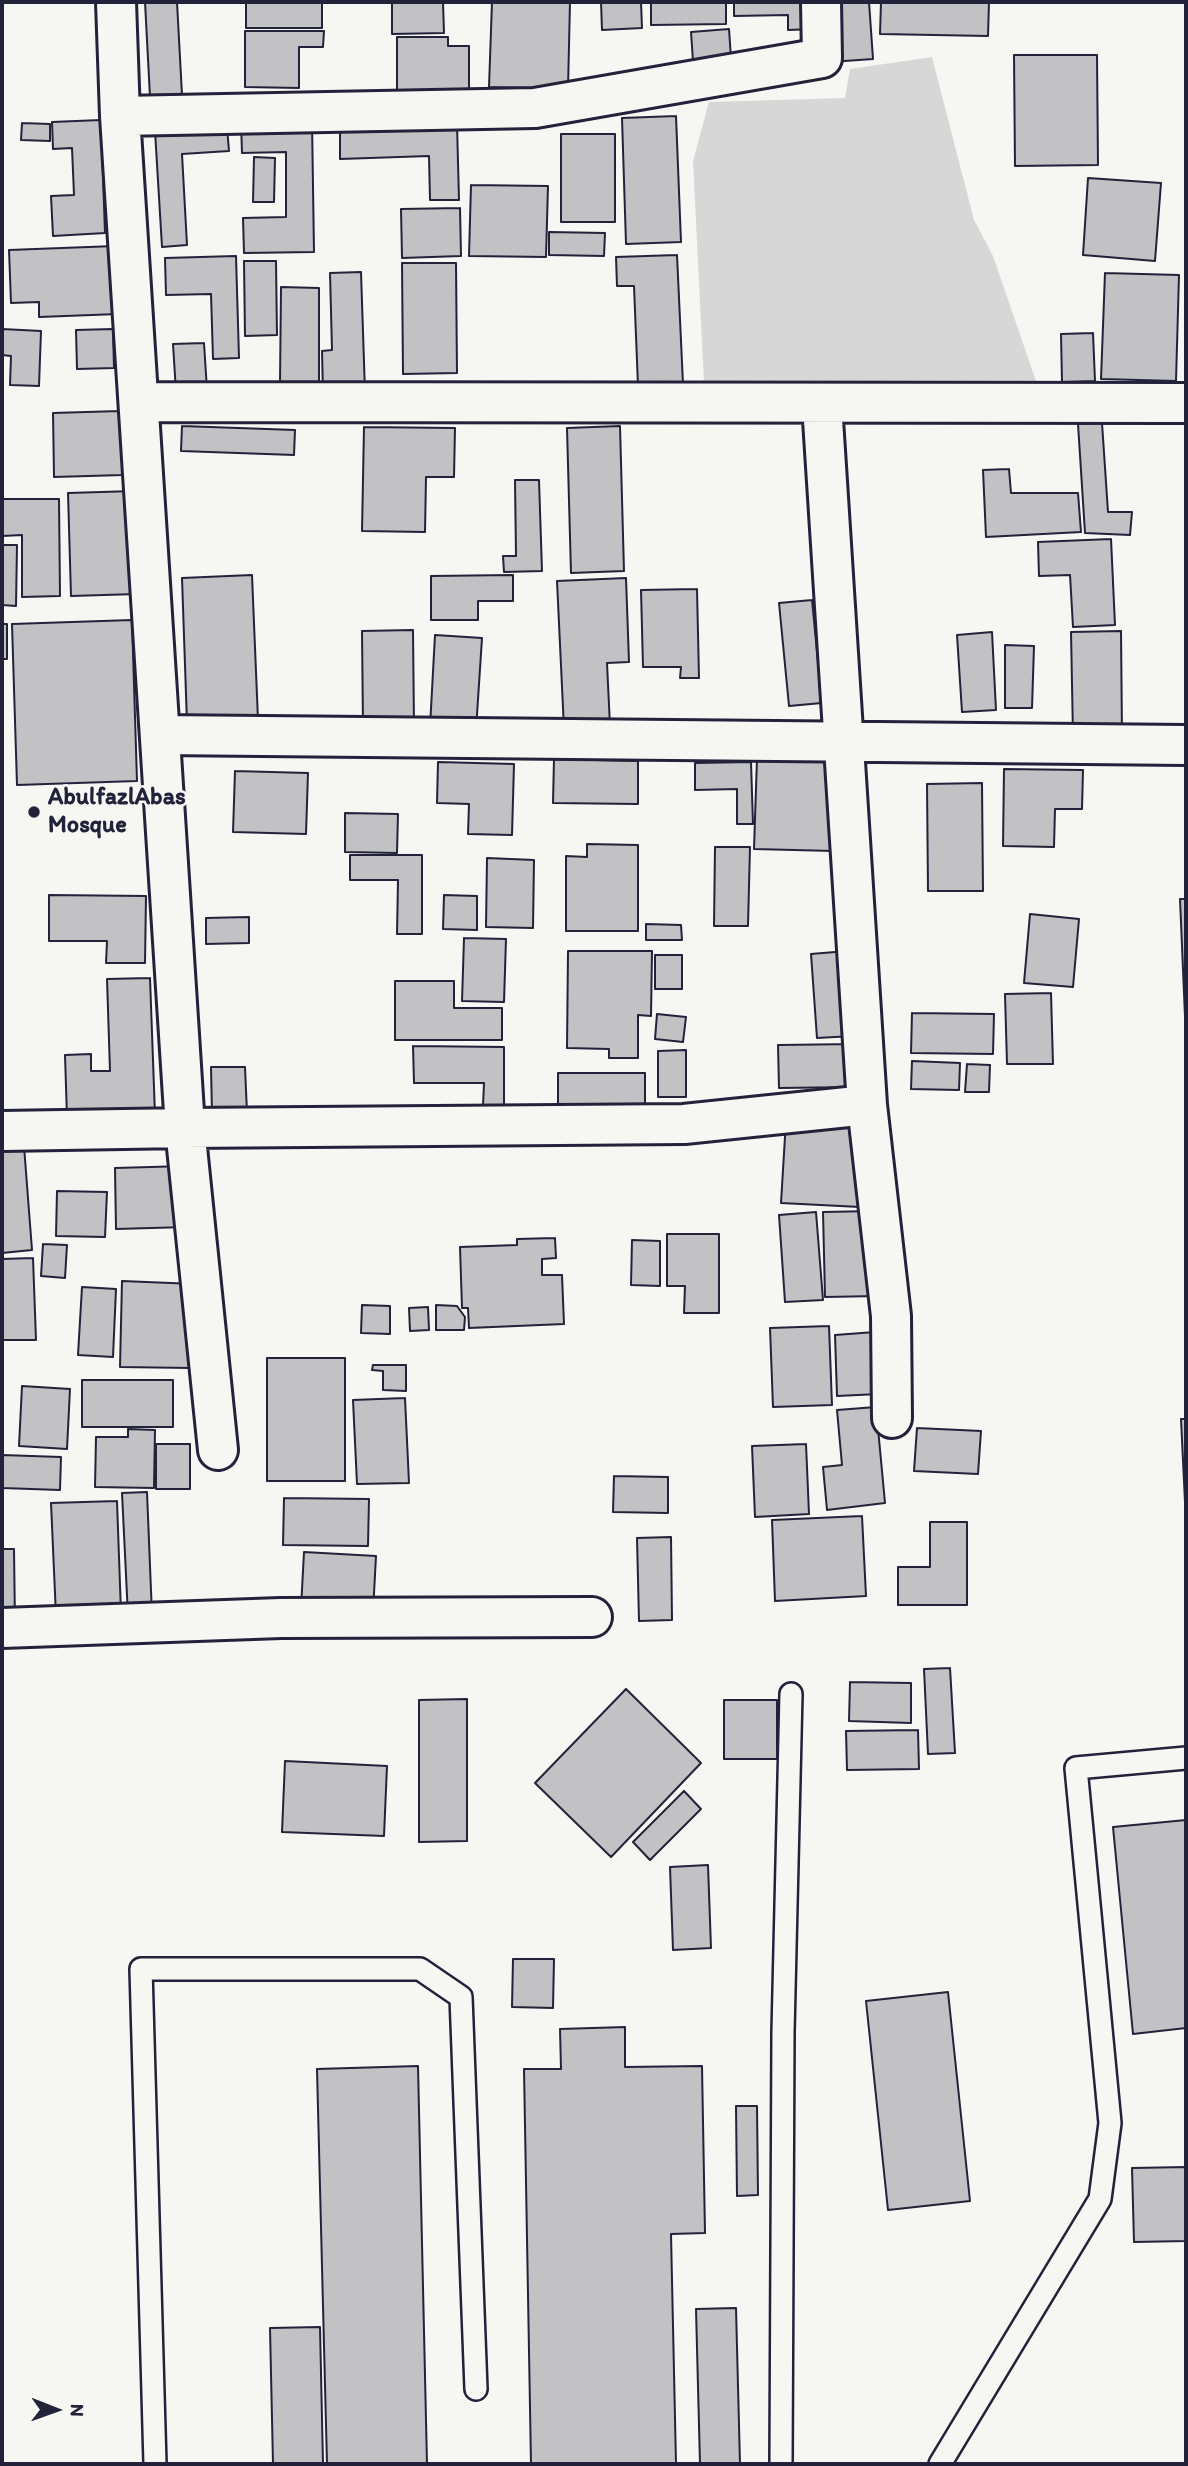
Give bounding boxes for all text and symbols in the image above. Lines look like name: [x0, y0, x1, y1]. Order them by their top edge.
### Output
place label: AbulfazlAbas Mosque: [48, 784, 186, 840]
marker: AbulfazlAbas Mosque: [26, 804, 42, 820]
north arrow: [21, 2375, 91, 2445]
text: N: [66, 2404, 89, 2417]

